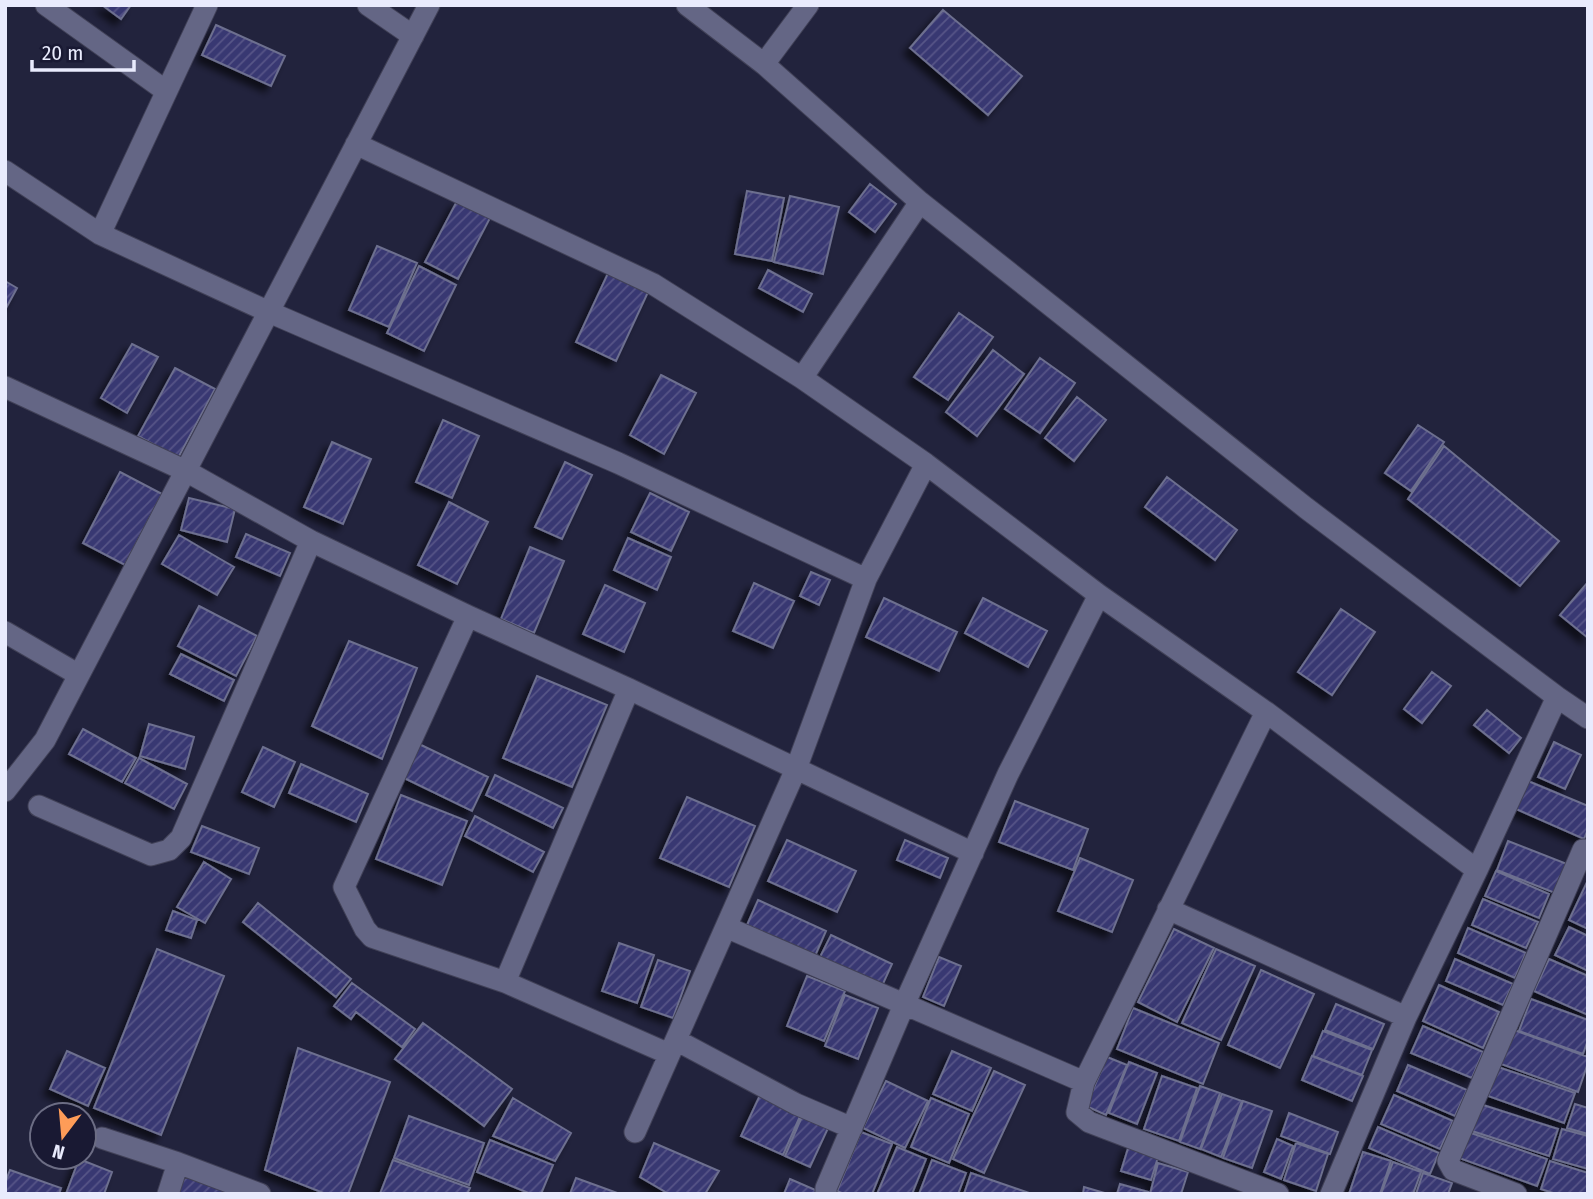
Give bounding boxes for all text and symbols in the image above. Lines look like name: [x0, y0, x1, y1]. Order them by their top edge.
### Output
scale bar: [32, 28, 133, 72]
text: 20 m: [42, 40, 83, 66]
north arrow: [28, 1101, 98, 1171]
text: N: [50, 1139, 67, 1164]

